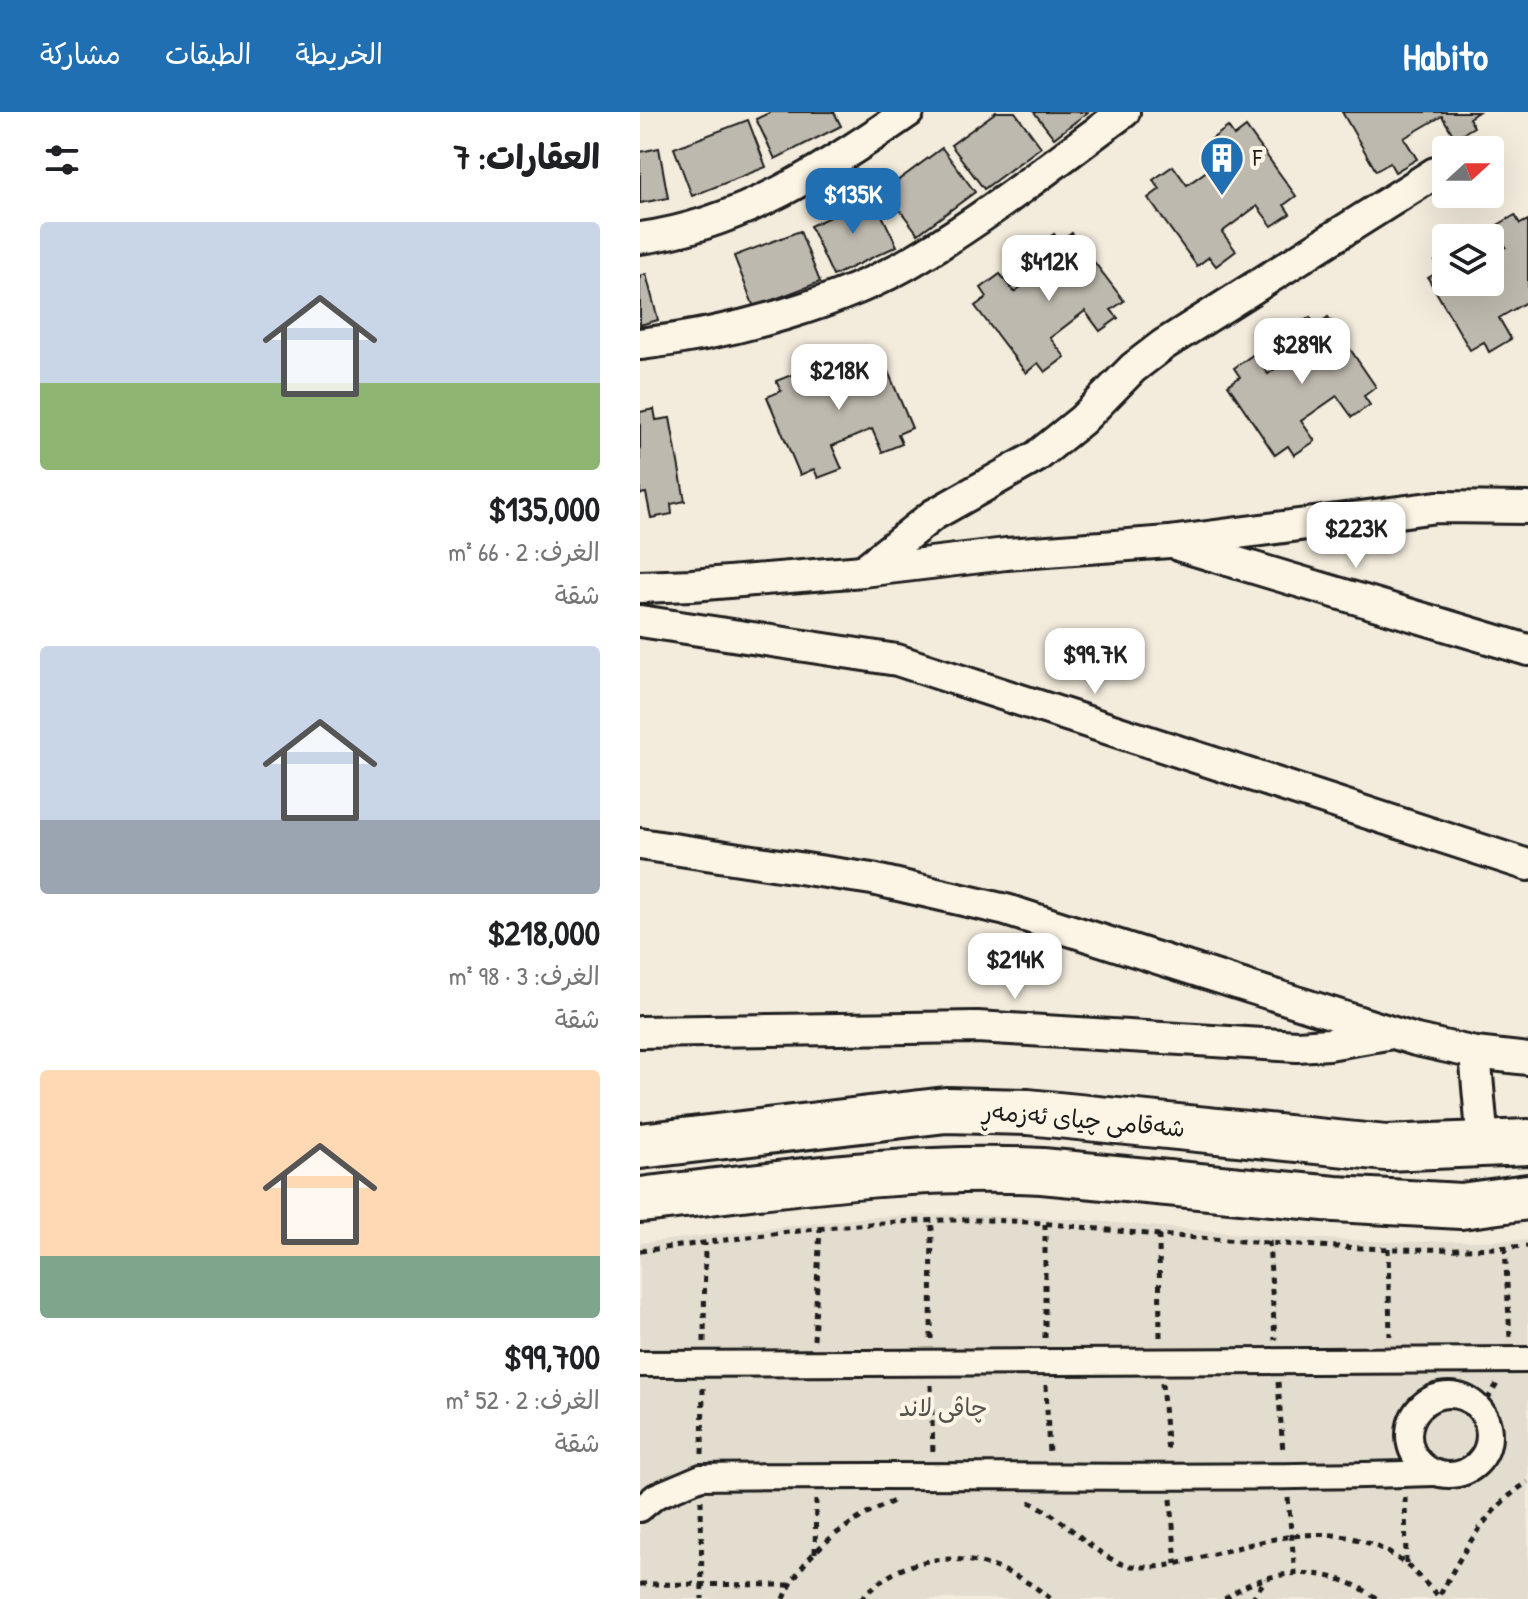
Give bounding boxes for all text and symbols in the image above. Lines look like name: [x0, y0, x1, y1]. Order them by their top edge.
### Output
text: Habito: [1403, 30, 1488, 82]
text: مشاركة: [40, 35, 121, 73]
text: الطبقات: [165, 35, 251, 73]
text: الخريطة: [295, 35, 383, 73]
text: العقارات: 7: [454, 134, 600, 180]
building icon: F: [1198, 134, 1246, 197]
north arrow: [1432, 136, 1504, 208]
map controls: [1432, 136, 1504, 296]
icon: filters: [40, 138, 84, 182]
place label: F: [1252, 141, 1263, 173]
pin: $135K: [797, 168, 909, 236]
text: $135K: [824, 176, 882, 211]
button: layers: [1432, 224, 1504, 296]
pin: $412K: [993, 235, 1105, 303]
text: $412K: [1020, 243, 1078, 278]
icon: home: [248, 274, 392, 418]
pin: $289K: [1246, 318, 1358, 386]
text: $289K: [1272, 326, 1332, 361]
pin: $218K: [783, 344, 895, 412]
text: $218K: [809, 352, 869, 387]
text: $135,000: [488, 486, 600, 532]
pin: $223K: [1300, 502, 1412, 570]
text: $223K: [1325, 510, 1387, 545]
text: الغرف: 2 · 66 m²: [448, 534, 600, 569]
text: شقة: [555, 577, 600, 612]
pin: $99.7K: [1030, 628, 1160, 696]
text: $99.7K: [1063, 636, 1127, 671]
icon: home: [248, 698, 392, 842]
text: $218,000: [487, 910, 600, 956]
pin: $214K: [959, 933, 1071, 1001]
text: $214K: [986, 941, 1044, 976]
text: الغرف: 3 · 98 m²: [449, 958, 600, 993]
text: شقة: [555, 1001, 600, 1036]
street label: شەقامی چیای ئەزمەڕ: [979, 1094, 1186, 1149]
icon: home: [248, 1122, 392, 1266]
text: $99,700: [504, 1334, 600, 1380]
text: الغرف: 2 · 52 m²: [446, 1382, 600, 1417]
park label: چاڤی لاند: [899, 1391, 987, 1423]
text: شقة: [555, 1425, 600, 1460]

